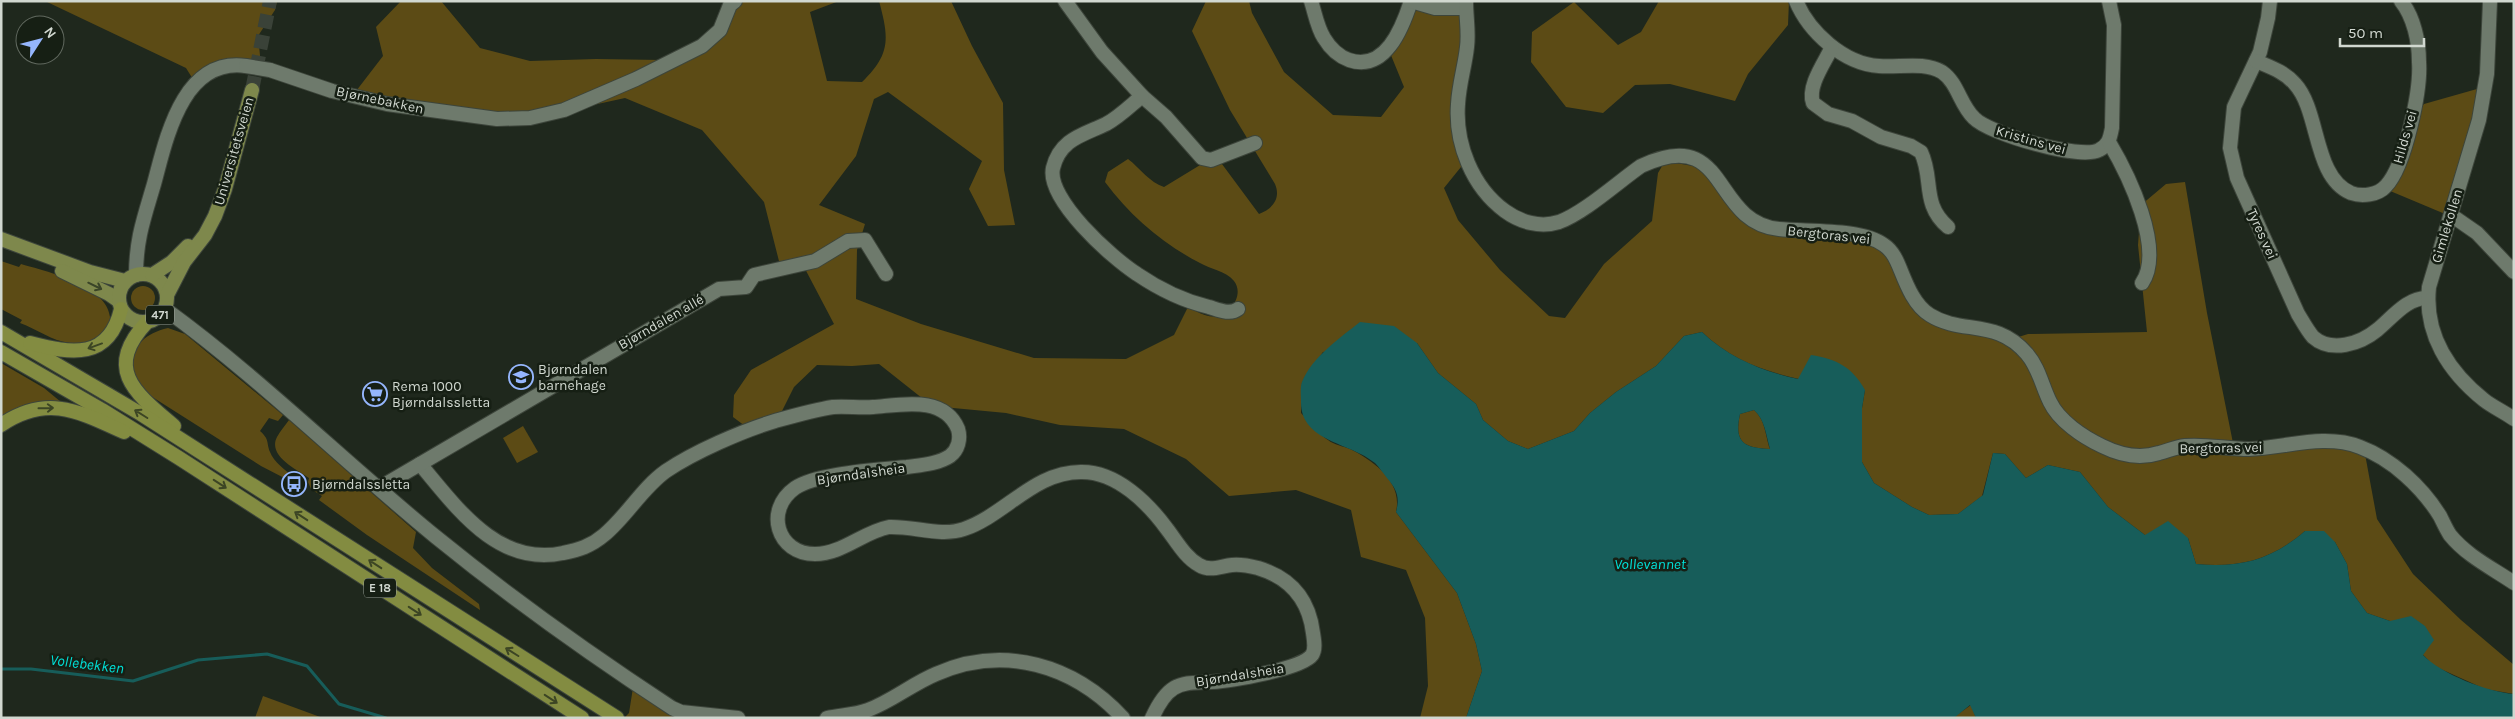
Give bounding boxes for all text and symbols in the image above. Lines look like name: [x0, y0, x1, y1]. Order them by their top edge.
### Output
north arrow: [15, 15, 65, 65]
scale bar: [2340, 15, 2424, 47]
text: N: [40, 24, 60, 42]
text: 50 m: [2348, 24, 2383, 42]
street label: Bjørnebakken: [335, 82, 425, 118]
street label: Universitetsveien: [210, 95, 258, 207]
street label: Hilds vei: [2389, 108, 2421, 166]
street label: Kristins vei: [1994, 122, 2068, 158]
street label: Gimlekollen: [2428, 187, 2466, 265]
street label: Tyres vei: [2243, 206, 2281, 262]
street label: Bergtoras vei: [1787, 222, 1871, 248]
one-way arrow: [87, 282, 102, 292]
street label: Bjørndalen allé: [615, 291, 707, 353]
road number: 471: [146, 306, 174, 324]
one-way arrow: [87, 342, 103, 351]
place label: Bjørndalen barnehage: [538, 361, 608, 394]
school or university icon: Bjørndalen barnehage: [508, 364, 534, 390]
place label: Rema 1000 Bjørndalssletta: [392, 378, 490, 411]
supermarket icon: Rema 1000 Bjørndalssletta: [362, 381, 388, 407]
one-way arrow: [37, 403, 53, 413]
one-way arrow: [135, 409, 149, 419]
street label: Bergtoras vei: [2179, 439, 2263, 457]
street label: Bjørndalsheia: [816, 459, 906, 489]
bus stop icon: Bjørndalssletta: [281, 471, 307, 497]
place label: Bjørndalssletta: [312, 476, 410, 493]
one-way arrow: [212, 480, 226, 490]
one-way arrow: [294, 511, 308, 521]
water label: Vollevannet: [1614, 555, 1687, 573]
one-way arrow: [368, 558, 382, 569]
road number: E 18: [364, 578, 396, 598]
one-way arrow: [407, 606, 421, 616]
one-way arrow: [505, 646, 519, 656]
water label: Vollebekken: [49, 651, 125, 677]
street label: Bjørndalsheia: [1195, 660, 1285, 690]
one-way arrow: [544, 694, 558, 704]

